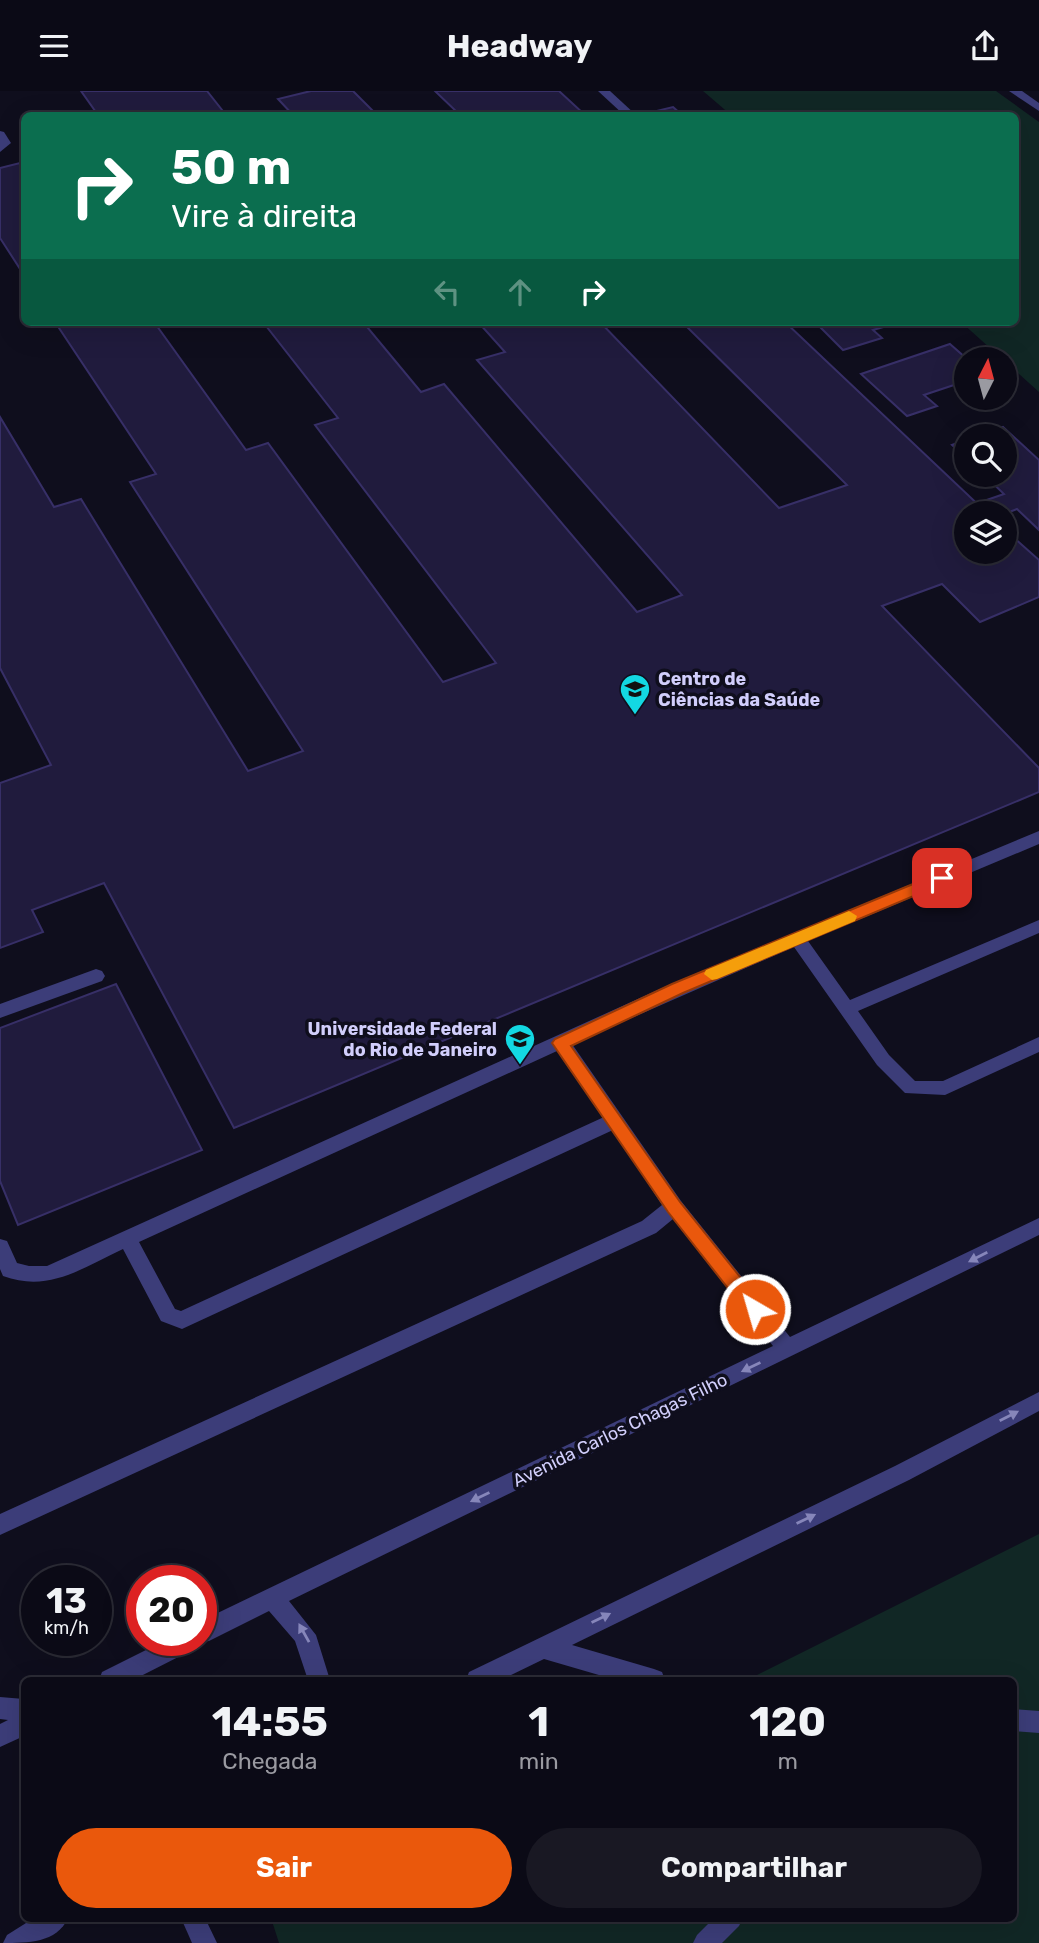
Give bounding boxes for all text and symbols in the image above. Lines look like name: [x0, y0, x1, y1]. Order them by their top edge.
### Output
icon: menu: [35, 27, 73, 65]
text: Headway: [447, 27, 592, 65]
icon: share: [966, 27, 1004, 65]
text: 50 m: [171, 138, 291, 196]
icon: right: [56, 140, 147, 231]
text: Vire à direita: [171, 197, 357, 235]
icon: left: [428, 273, 466, 311]
icon: ahead: [501, 273, 539, 311]
icon: right: [574, 273, 612, 311]
north arrow: [954, 347, 1017, 409]
map controls: [954, 347, 1017, 564]
button: search: [954, 424, 1017, 487]
button: layers: [954, 501, 1017, 564]
place label: Centro de Ciências da Saúde: [658, 668, 820, 711]
school or university icon: Centro de Ciências da Saúde: [618, 672, 652, 716]
pin: [912, 848, 972, 908]
icon: arrive: [923, 859, 961, 897]
place label: Universidade Federal do Rio de Janeiro: [308, 1018, 497, 1061]
school or university icon: Universidade Federal do Rio de Janeiro: [503, 1022, 537, 1066]
one-way arrow: [968, 1251, 988, 1262]
position arrow: [718, 1272, 792, 1346]
one-way arrow: [741, 1361, 761, 1373]
street label: Avenida Carlos Chagas Filho: [509, 1368, 731, 1492]
one-way arrow: [999, 1411, 1019, 1422]
one-way arrow: [470, 1491, 490, 1503]
one-way arrow: [796, 1513, 816, 1524]
speed limit sign: 20: [126, 1565, 217, 1656]
text: 13: [46, 1580, 87, 1622]
one-way arrow: [591, 1612, 611, 1623]
text: km/h: [44, 1617, 89, 1639]
one-way arrow: [298, 1624, 310, 1643]
text: 14:55: [212, 1697, 328, 1747]
text: 1: [528, 1697, 549, 1747]
text: 120: [749, 1697, 826, 1747]
text: Chegada: [222, 1747, 317, 1775]
text: min: [519, 1747, 559, 1775]
text: m: [778, 1747, 798, 1775]
button: Sair: [56, 1828, 512, 1908]
button: Compartilhar: [526, 1828, 982, 1908]

